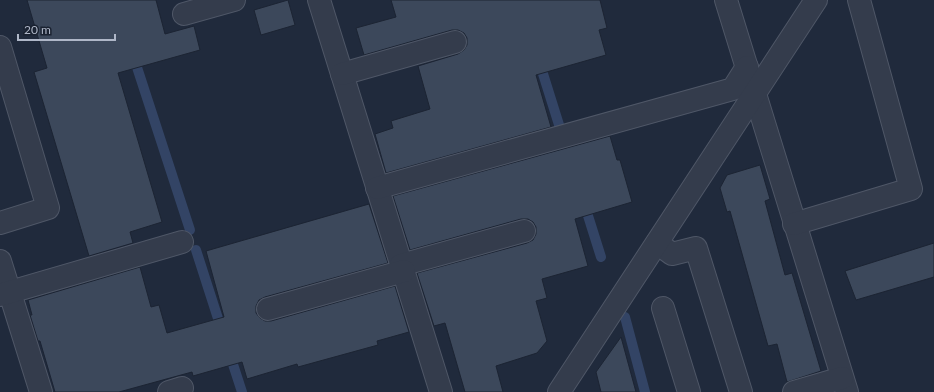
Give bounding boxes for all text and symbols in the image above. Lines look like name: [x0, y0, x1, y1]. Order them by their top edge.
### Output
scale bar: [18, 16, 115, 42]
text: 20 m: [24, 22, 51, 37]

